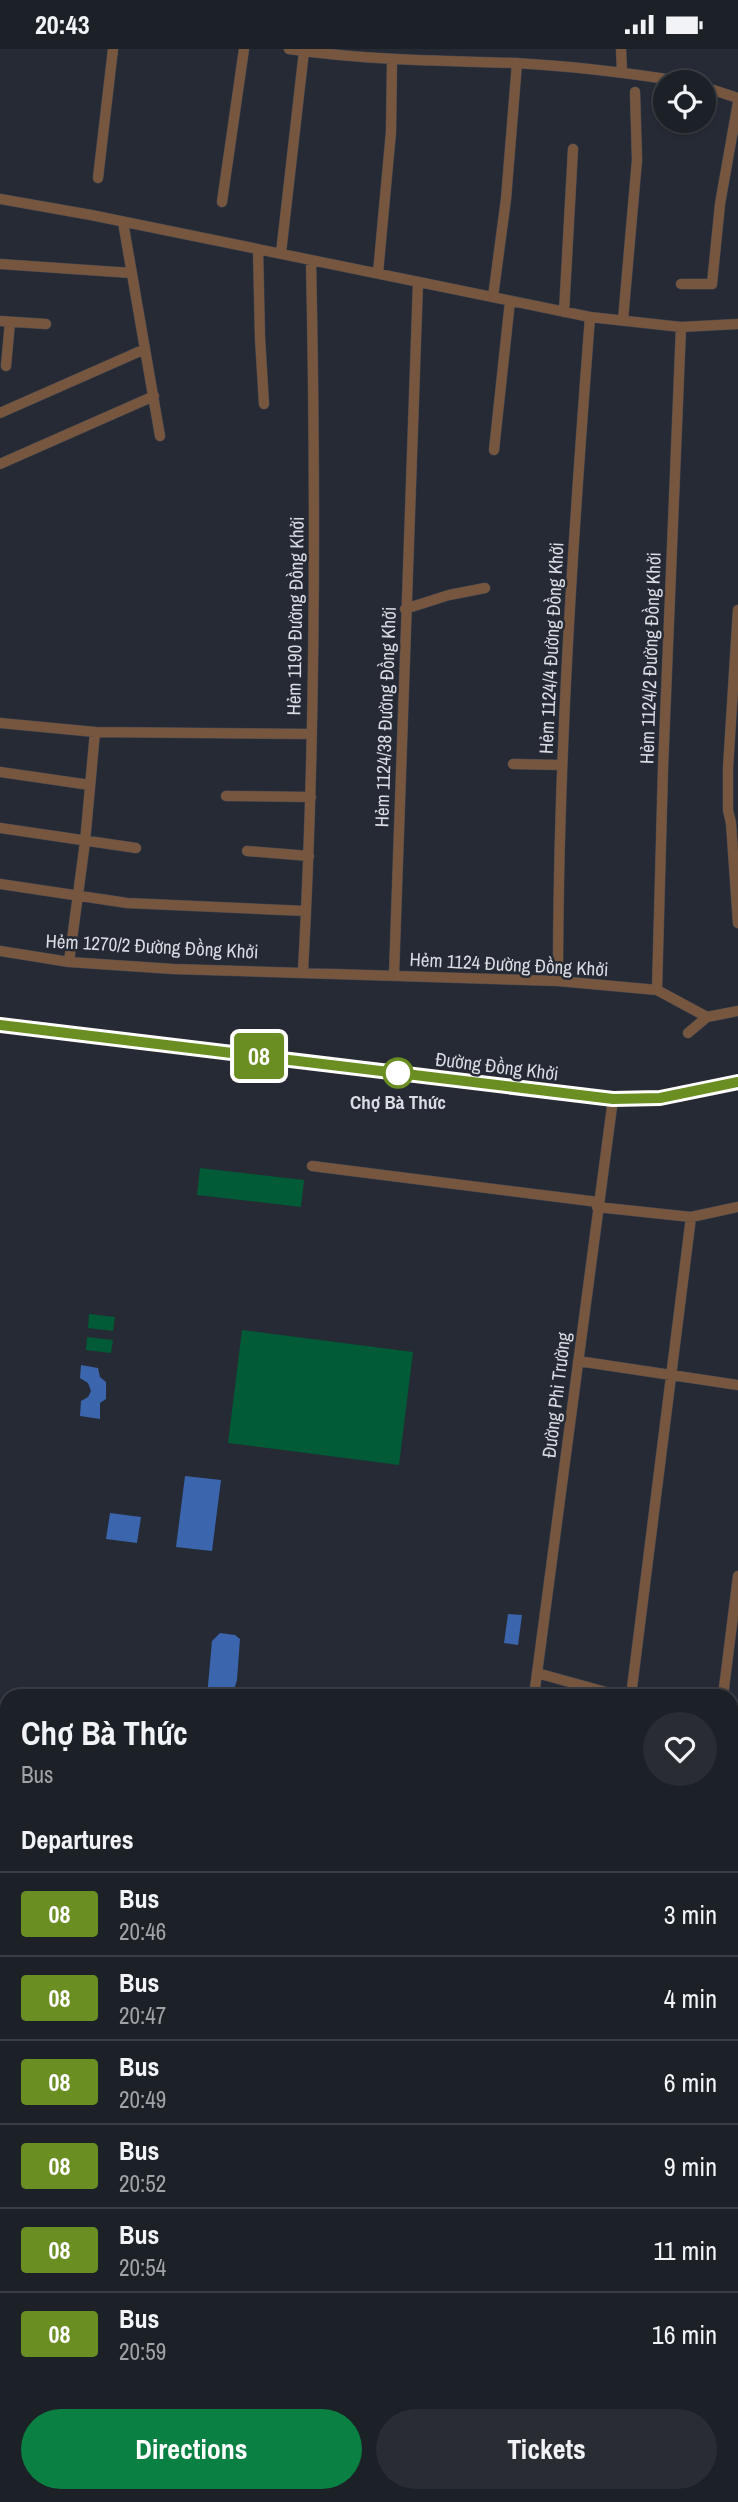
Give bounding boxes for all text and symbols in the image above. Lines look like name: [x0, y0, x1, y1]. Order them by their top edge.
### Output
text: 20:43: [35, 7, 90, 42]
map controls: [653, 70, 716, 133]
button: locate: [653, 70, 716, 133]
street label: Hẻm 1190 Đường Đồng Khởi: [280, 516, 310, 716]
street label: Hẻm 1124/4 Đường Đồng Khởi: [532, 541, 570, 755]
street label: Hẻm 1124/2 Đường Đồng Khởi: [633, 552, 667, 764]
street label: Hẻm 1124/38 Đường Đồng Khởi: [368, 606, 402, 828]
street label: Hẻm 1270/2 Đường Đồng Khởi: [45, 927, 259, 965]
street label: Hẻm 1124 Đường Đồng Khởi: [409, 946, 609, 982]
line badge: 08: [228, 1033, 290, 1079]
text: 08: [248, 1040, 270, 1072]
street label: Đường Đồng Khởi: [434, 1046, 560, 1086]
marker: Chợ Bà Thức: [383, 1058, 413, 1088]
place label: Chợ Bà Thức: [350, 1089, 446, 1115]
street label: Đường Phi Trường: [535, 1330, 577, 1459]
text: Chợ Bà Thức: [21, 1711, 188, 1755]
button: heart: [643, 1712, 717, 1786]
text: Bus: [21, 1759, 54, 1790]
text: Departures: [21, 1822, 134, 1857]
text: Bus: [119, 1881, 159, 1916]
text: 3 min: [664, 1897, 717, 1932]
text: 08: [49, 1898, 70, 1930]
text: 20:46: [119, 1916, 166, 1947]
text: Bus: [119, 1965, 159, 2000]
text: 4 min: [664, 1981, 717, 2016]
text: 08: [49, 1982, 70, 2014]
text: 20:47: [119, 2000, 166, 2031]
text: Bus: [119, 2049, 159, 2084]
text: 6 min: [664, 2065, 717, 2100]
text: 08: [49, 2066, 70, 2098]
text: 20:49: [119, 2084, 166, 2115]
text: Bus: [119, 2133, 159, 2168]
text: 9 min: [664, 2149, 717, 2184]
text: 08: [49, 2150, 70, 2182]
text: 20:52: [119, 2168, 166, 2199]
text: Bus: [119, 2217, 159, 2252]
text: 11 min: [653, 2233, 717, 2268]
text: 08: [49, 2234, 70, 2266]
text: 20:54: [119, 2252, 166, 2283]
text: Bus: [119, 2301, 159, 2336]
text: 16 min: [652, 2317, 717, 2352]
text: 08: [49, 2318, 70, 2350]
text: 20:59: [119, 2336, 166, 2367]
button: Directions: [21, 2409, 362, 2489]
button: Tickets: [376, 2409, 717, 2489]

